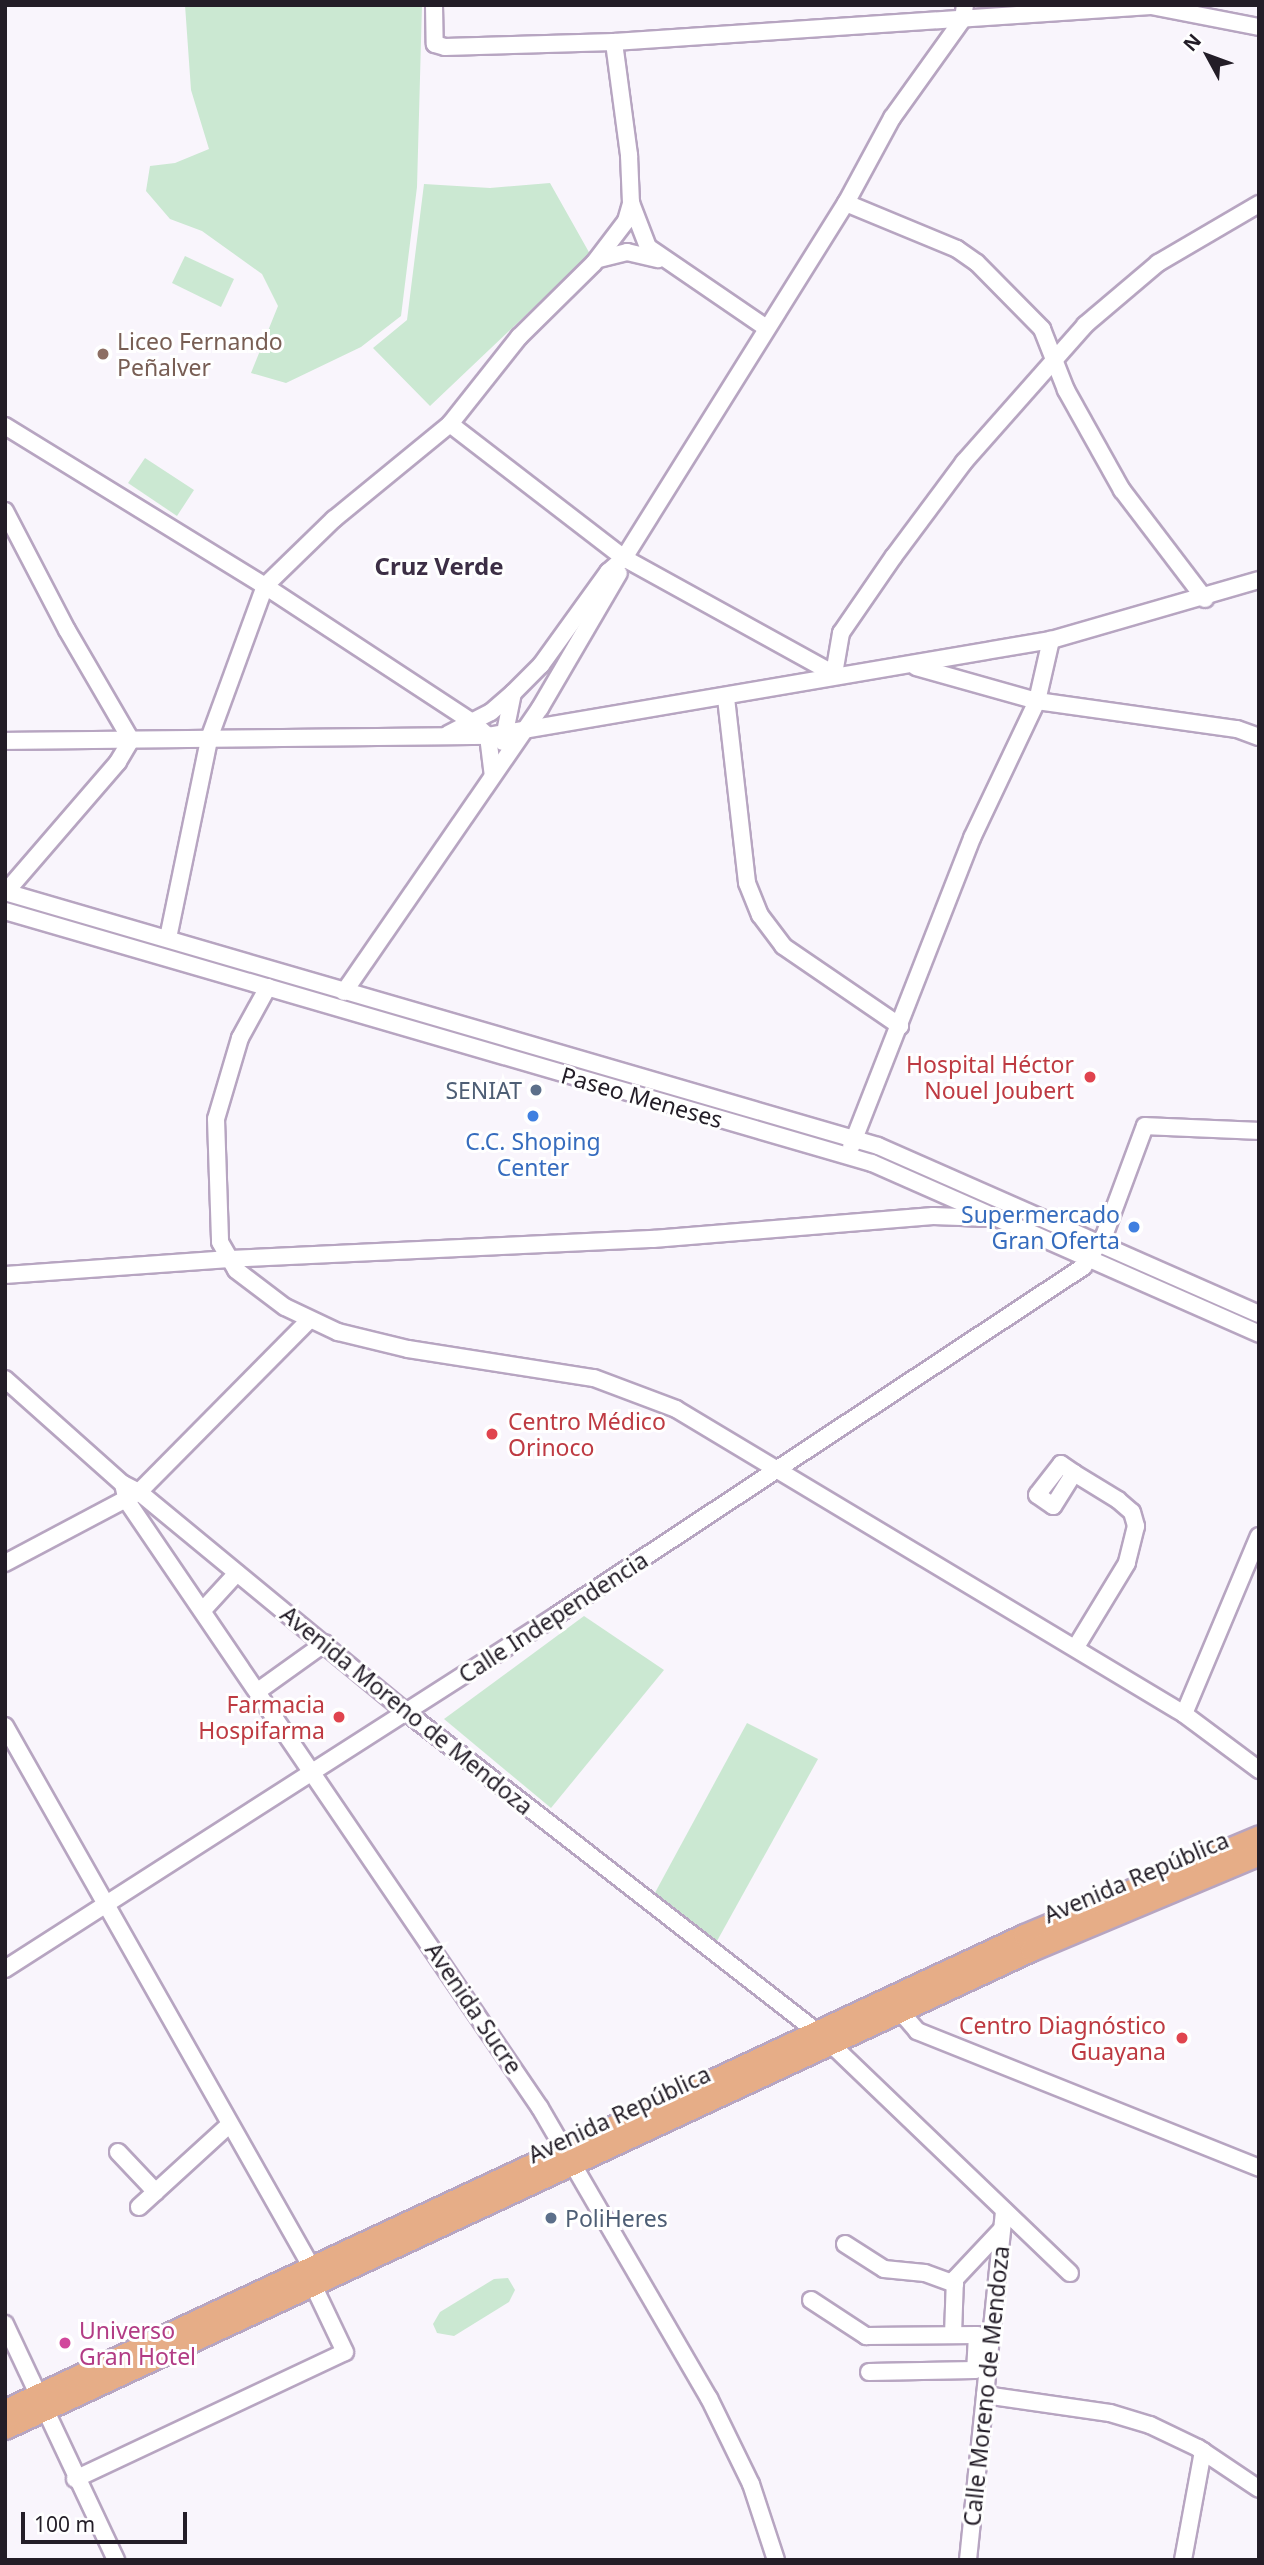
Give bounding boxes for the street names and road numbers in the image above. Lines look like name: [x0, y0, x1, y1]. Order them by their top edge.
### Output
street label: Paseo Meneses: [558, 1061, 726, 1133]
street label: Calle Independencia: [453, 1546, 653, 1688]
street label: Avenida Moreno de Mendoza: [275, 1600, 539, 1820]
street label: Avenida República: [1039, 1826, 1233, 1928]
street label: Avenida Sucre: [420, 1937, 528, 2079]
street label: Avenida República: [523, 2060, 715, 2168]
street label: Calle Moreno de Mendoza: [958, 2244, 1014, 2528]

